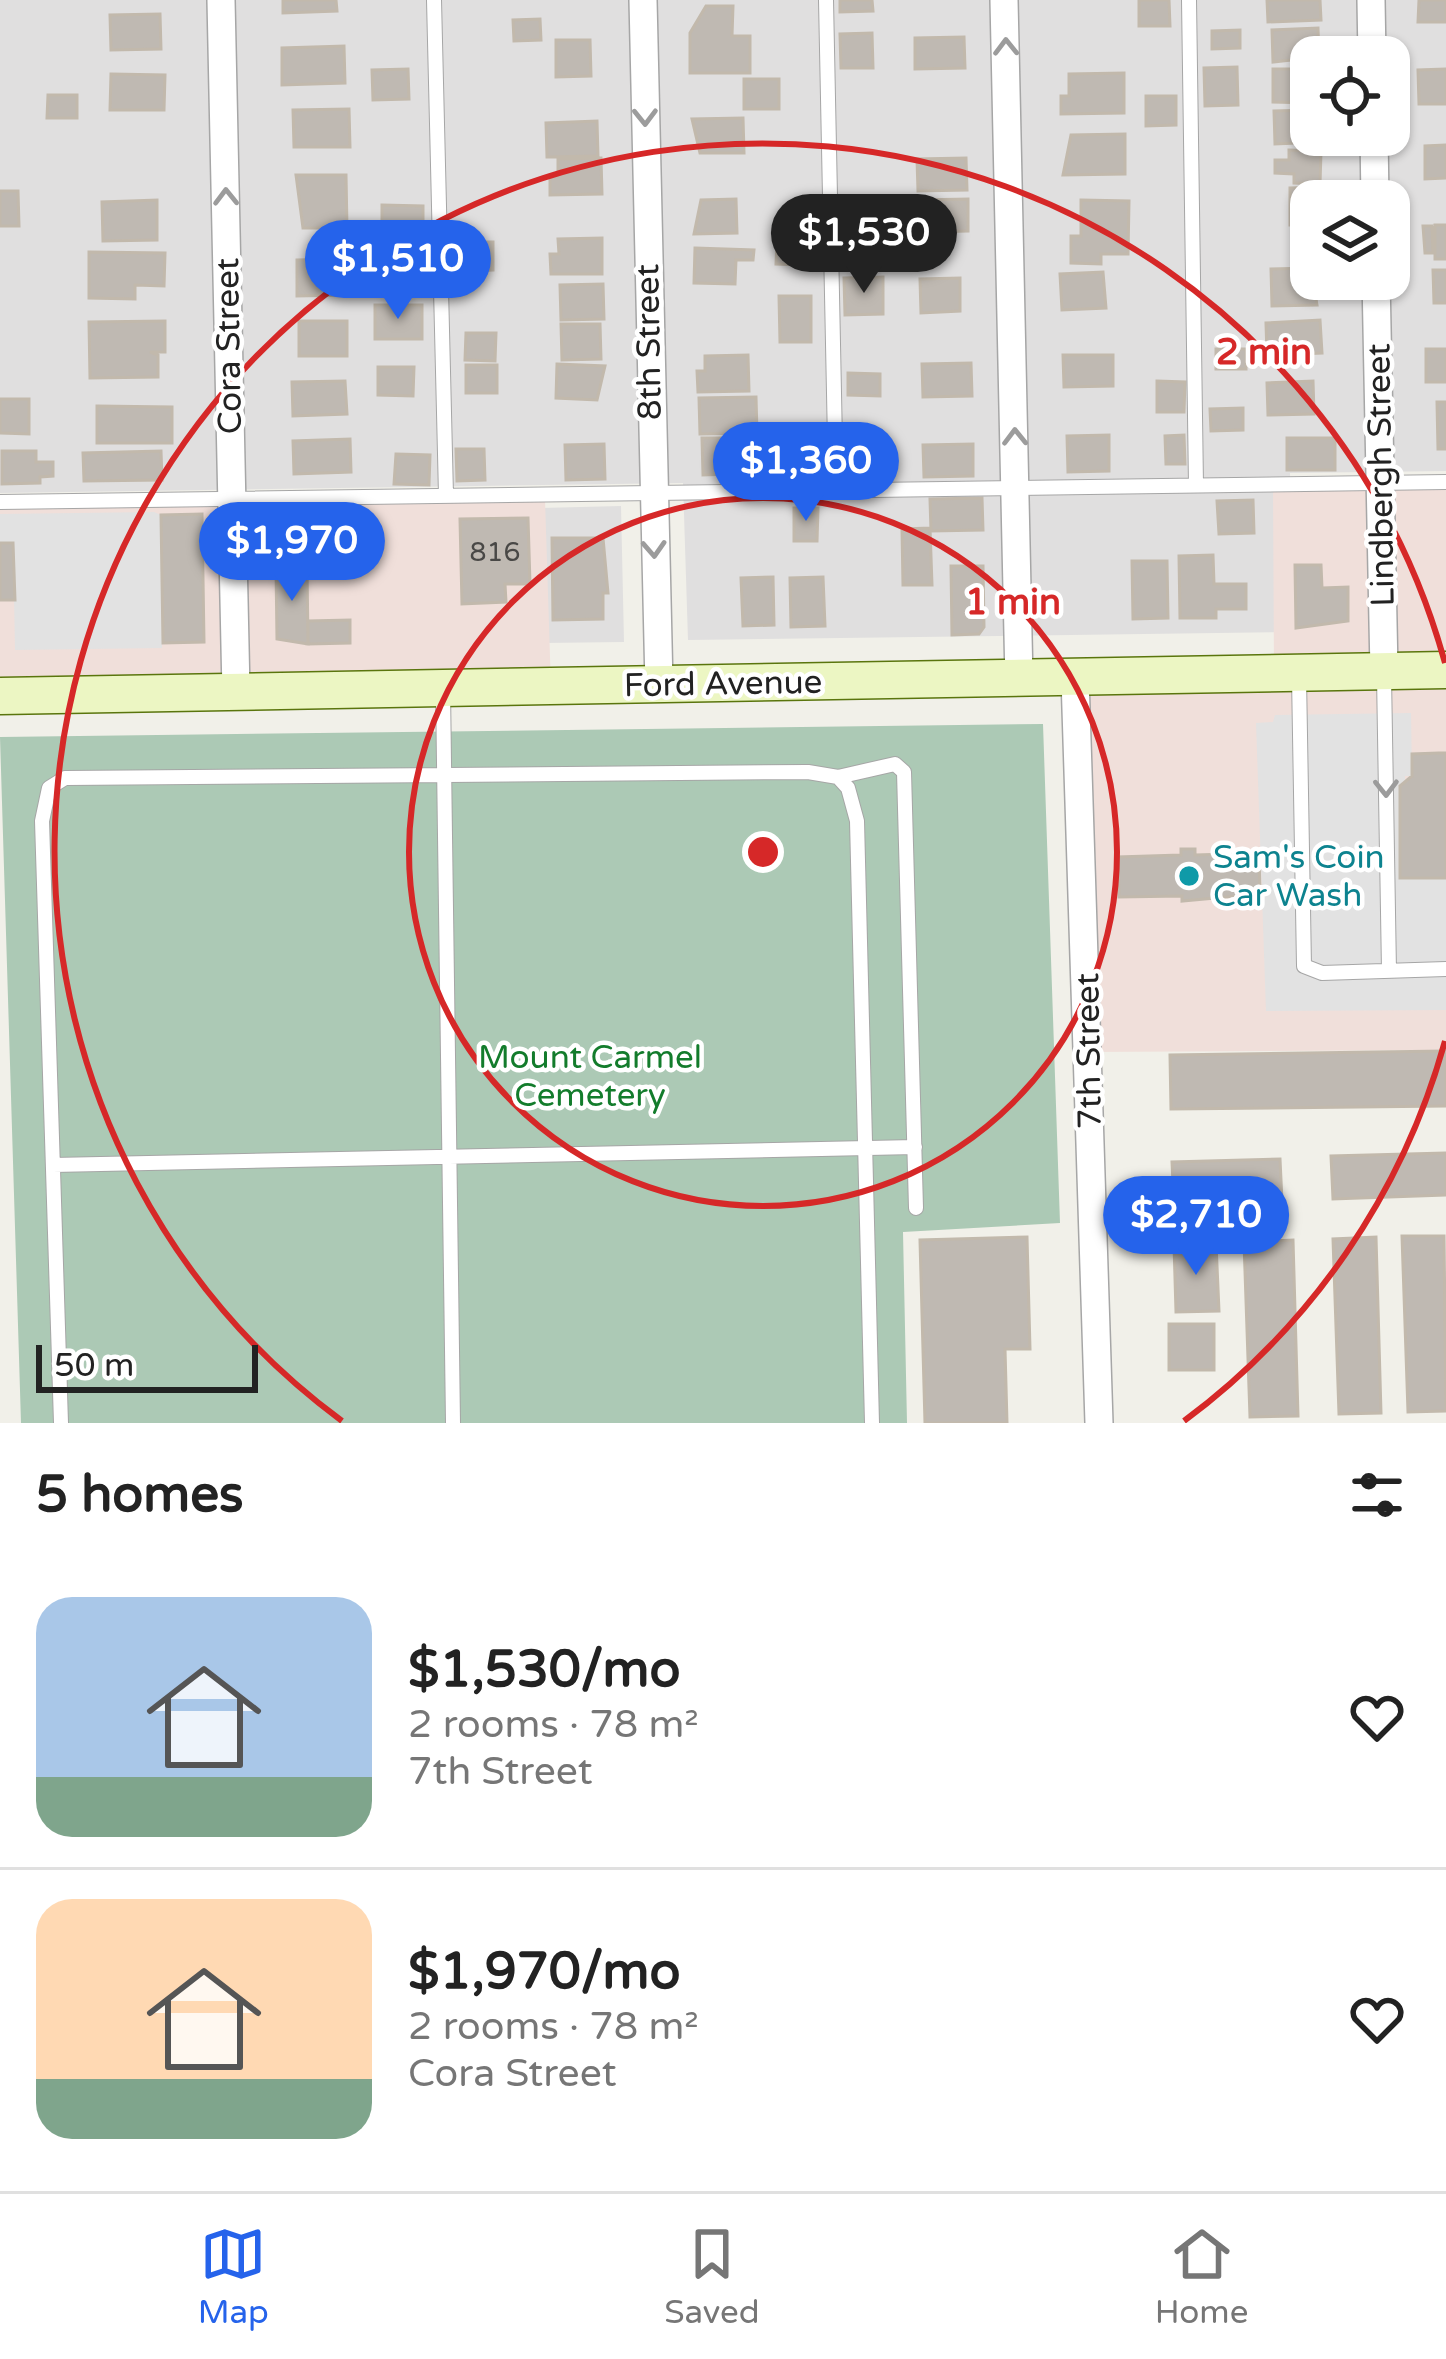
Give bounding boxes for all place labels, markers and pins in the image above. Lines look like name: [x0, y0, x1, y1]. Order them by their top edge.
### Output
pin: $1,530: [766, 194, 962, 296]
pin: $1,510: [300, 220, 496, 322]
pin: $1,360: [708, 422, 904, 524]
pin: $1,970: [194, 502, 390, 604]
centre of rings: [742, 831, 784, 873]
place label: Sam's Coin Car Wash: [1213, 838, 1385, 915]
marker: Sam's Coin Car Wash: [1176, 863, 1202, 889]
pin: $2,710: [1098, 1176, 1294, 1278]

